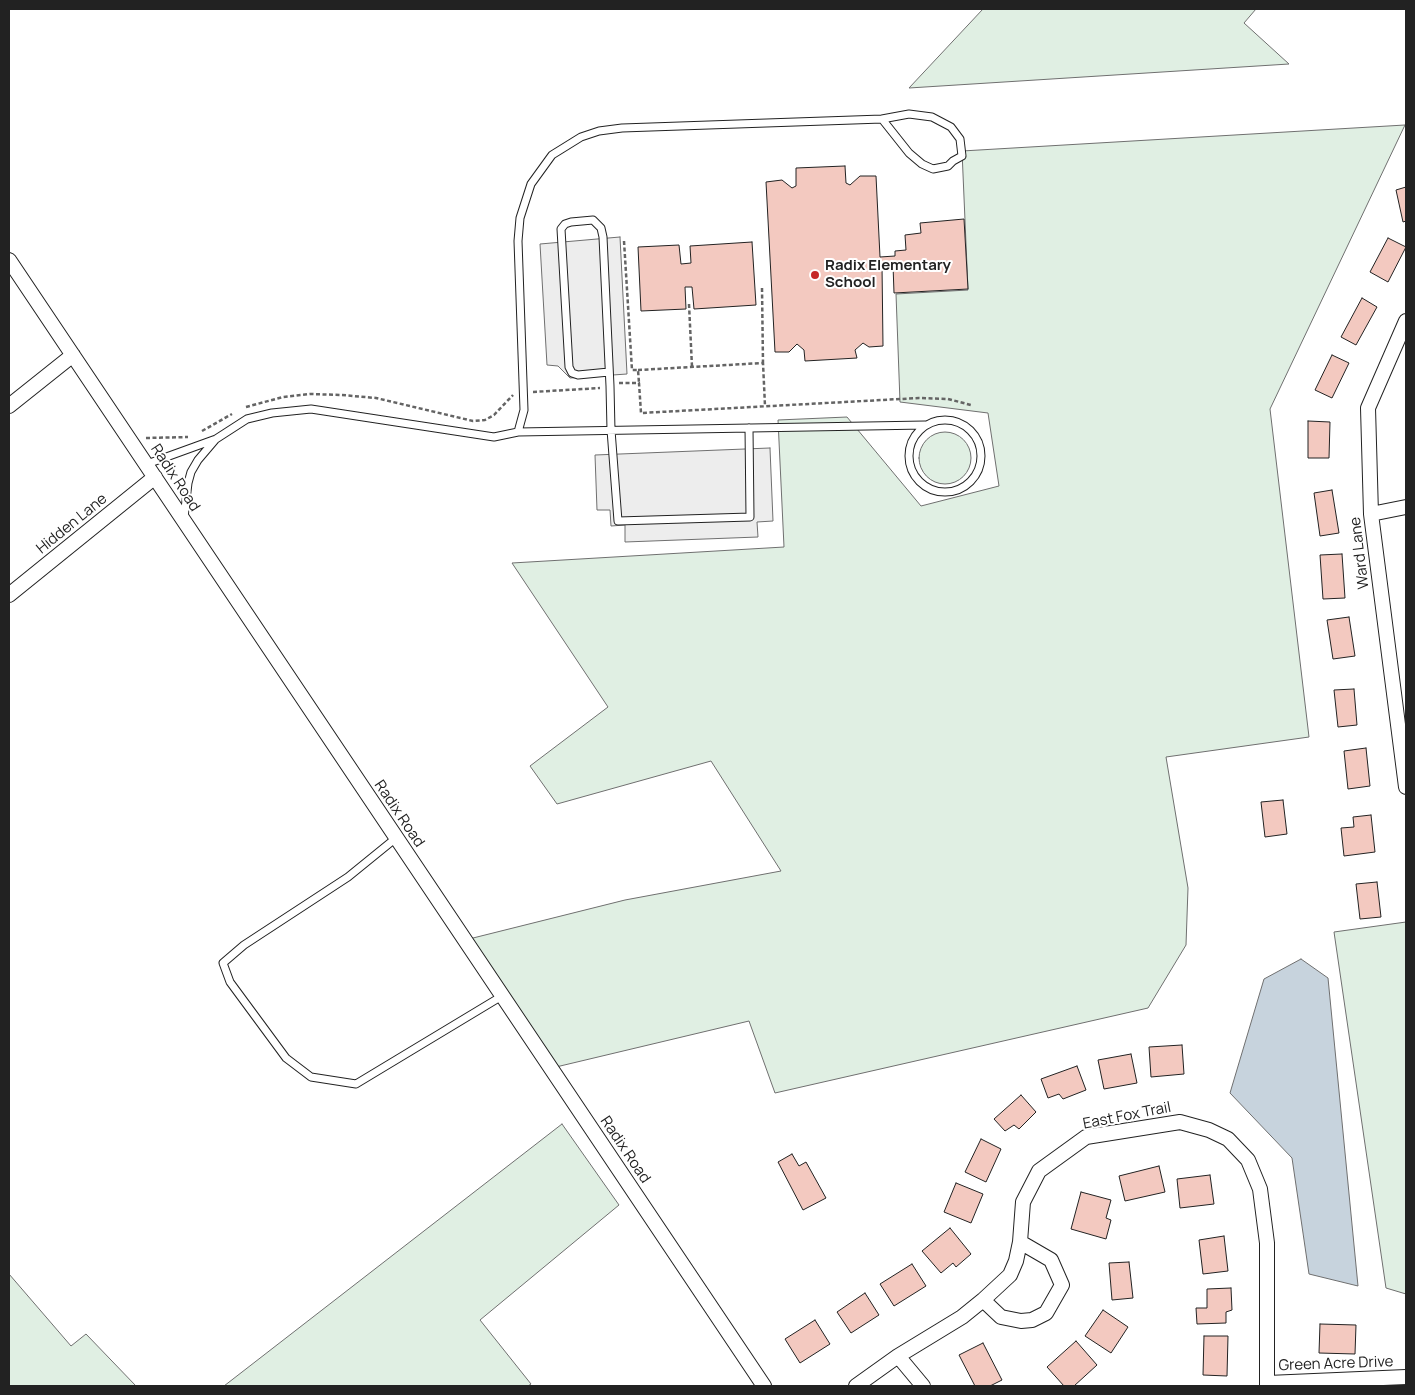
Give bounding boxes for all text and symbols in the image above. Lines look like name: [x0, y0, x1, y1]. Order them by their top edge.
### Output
place label: Radix Elementary School: [825, 257, 951, 292]
marker: Radix Elementary School: [809, 269, 821, 281]
street label: Radix Road: [147, 441, 203, 515]
street label: Hidden Lane: [33, 490, 111, 558]
street label: Ward Lane: [1347, 516, 1373, 590]
street label: Radix Road: [370, 777, 428, 851]
street label: East Fox Trail: [1081, 1099, 1173, 1133]
street label: Radix Road: [596, 1113, 654, 1187]
street label: Green Acre Drive: [1278, 1353, 1394, 1375]

